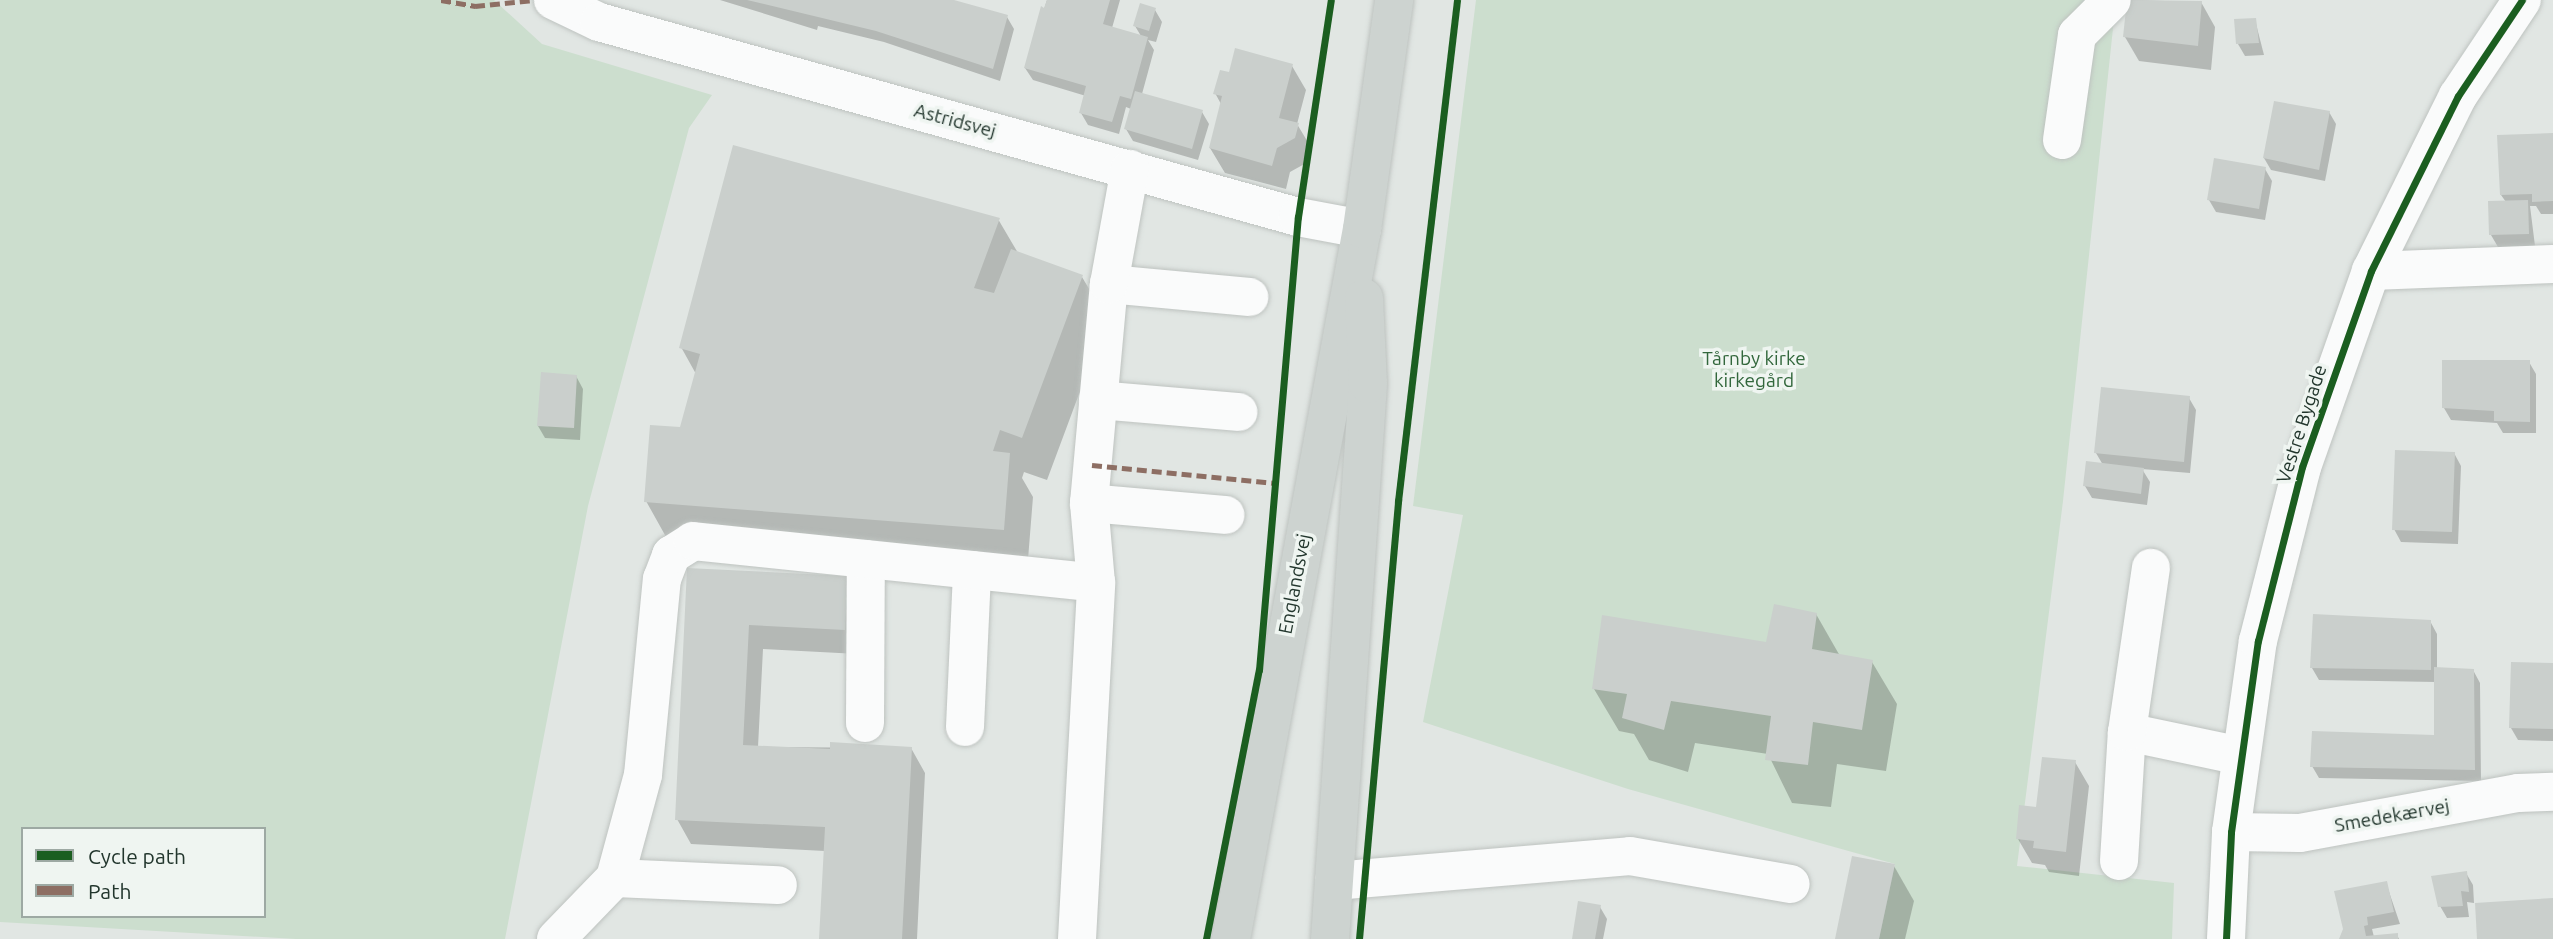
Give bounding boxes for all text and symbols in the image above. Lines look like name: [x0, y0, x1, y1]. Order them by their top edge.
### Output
street label: Astridsvej: [912, 99, 998, 143]
park label: Tårnby kirke kirkegård: [1702, 348, 1806, 392]
street label: Vestre Bygade: [2272, 362, 2332, 486]
street label: Englandsvej: [1274, 532, 1316, 636]
street label: Smedekærvej: [2333, 795, 2451, 837]
legend: [21, 827, 266, 918]
text: Cycle path: [88, 844, 186, 868]
text: Path: [88, 879, 131, 903]

